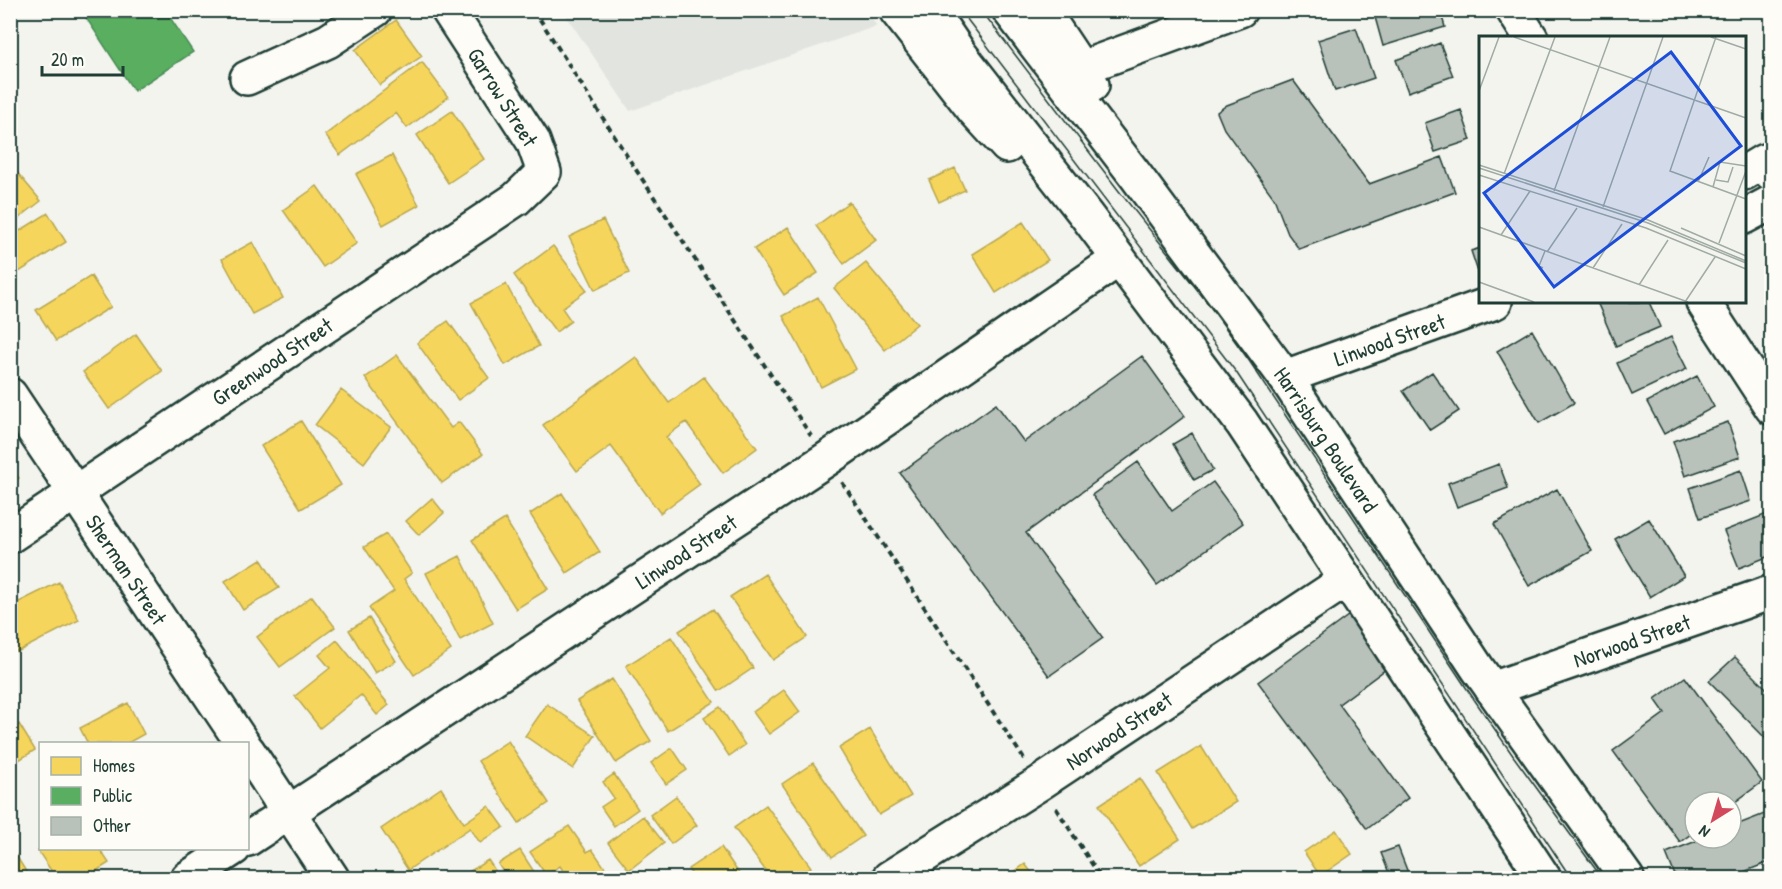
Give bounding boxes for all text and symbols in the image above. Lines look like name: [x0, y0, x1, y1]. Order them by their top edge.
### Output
inset map: [1479, 36, 1746, 303]
scale bar: [42, 39, 123, 77]
street label: Garrow Street: [461, 42, 545, 153]
text: 20 m: [51, 47, 84, 72]
street label: Linwood Street: [1330, 306, 1450, 373]
street label: Greenwood Street: [206, 310, 339, 413]
street label: Harrisburg Boulevard: [1267, 360, 1385, 518]
street label: Linwood Street: [629, 507, 743, 596]
street label: Sherman Street: [79, 509, 174, 631]
street label: Norwood Street: [1569, 606, 1695, 675]
street label: Norwood Street: [1060, 684, 1178, 777]
legend: [39, 742, 249, 850]
text: Homes: [93, 753, 135, 778]
text: Public: [93, 783, 132, 808]
north arrow: [1683, 790, 1743, 850]
text: Other: [93, 813, 131, 838]
text: N: [1694, 820, 1714, 843]

